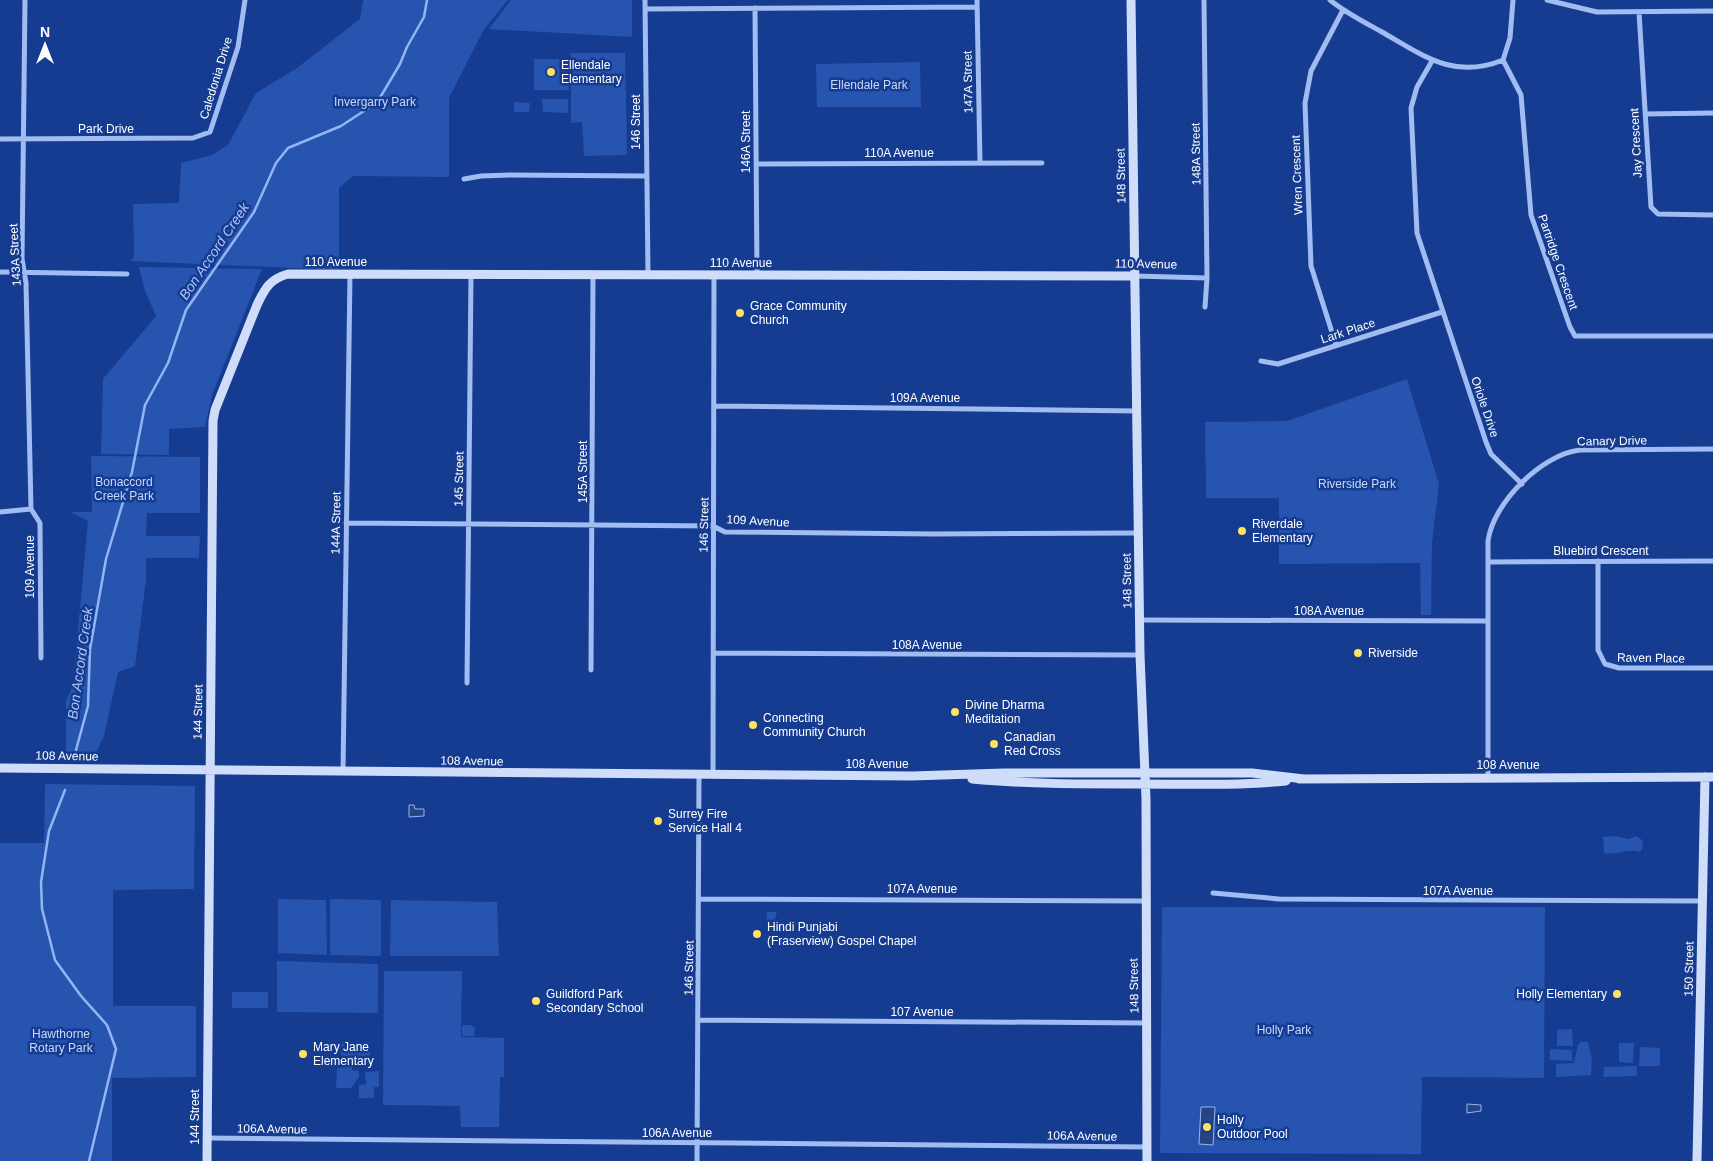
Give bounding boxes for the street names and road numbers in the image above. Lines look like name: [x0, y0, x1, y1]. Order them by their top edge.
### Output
street label: Caledonia Drive: [197, 35, 235, 121]
street label: 147A Street: [960, 50, 976, 113]
street label: 146 Street: [629, 94, 643, 150]
street label: Jay Crescent: [1627, 107, 1645, 178]
street label: 146A Street: [739, 110, 753, 173]
street label: Park Drive: [78, 122, 134, 136]
street label: 148A Street: [1188, 122, 1204, 185]
street label: Wren Crescent: [1289, 134, 1305, 215]
street label: 110A Avenue: [864, 146, 934, 160]
street label: 148 Street: [1114, 148, 1128, 204]
street label: Partridge Crescent: [1535, 212, 1581, 312]
street label: 143A Street: [6, 223, 24, 287]
street label: 110 Avenue: [305, 255, 367, 269]
street label: 110 Avenue: [710, 256, 772, 270]
street label: 110 Avenue: [1115, 256, 1178, 272]
street label: Lark Place: [1319, 315, 1377, 346]
street label: Oriole Drive: [1468, 375, 1502, 440]
street label: 109A Avenue: [890, 391, 961, 405]
street label: Canary Drive: [1577, 433, 1647, 449]
street label: 145A Street: [576, 440, 590, 503]
street label: 145 Street: [452, 451, 466, 507]
street label: 144A Street: [328, 491, 344, 554]
street label: 146 Street: [697, 497, 711, 553]
street label: 109 Avenue: [726, 512, 790, 530]
street label: 109 Avenue: [23, 535, 37, 599]
street label: Bluebird Crescent: [1553, 544, 1649, 558]
street label: 148 Street: [1120, 553, 1134, 609]
street label: 108A Avenue: [1294, 604, 1365, 618]
street label: 108A Avenue: [892, 638, 963, 652]
street label: Raven Place: [1617, 650, 1685, 666]
street label: 144 Street: [191, 684, 205, 740]
street label: 108 Avenue: [35, 748, 99, 764]
street label: 108 Avenue: [440, 753, 504, 769]
street label: 108 Avenue: [845, 757, 909, 771]
street label: 108 Avenue: [1476, 758, 1540, 772]
street label: 107A Avenue: [887, 882, 958, 896]
street label: 107A Avenue: [1423, 884, 1494, 898]
street label: 146 Street: [682, 940, 696, 996]
street label: 150 Street: [1682, 941, 1696, 997]
street label: 148 Street: [1127, 958, 1141, 1014]
street label: 107 Avenue: [890, 1005, 954, 1019]
street label: 144 Street: [188, 1089, 202, 1145]
street label: 106A Avenue: [237, 1121, 308, 1137]
street label: 106A Avenue: [642, 1126, 713, 1140]
street label: 106A Avenue: [1047, 1128, 1118, 1144]

